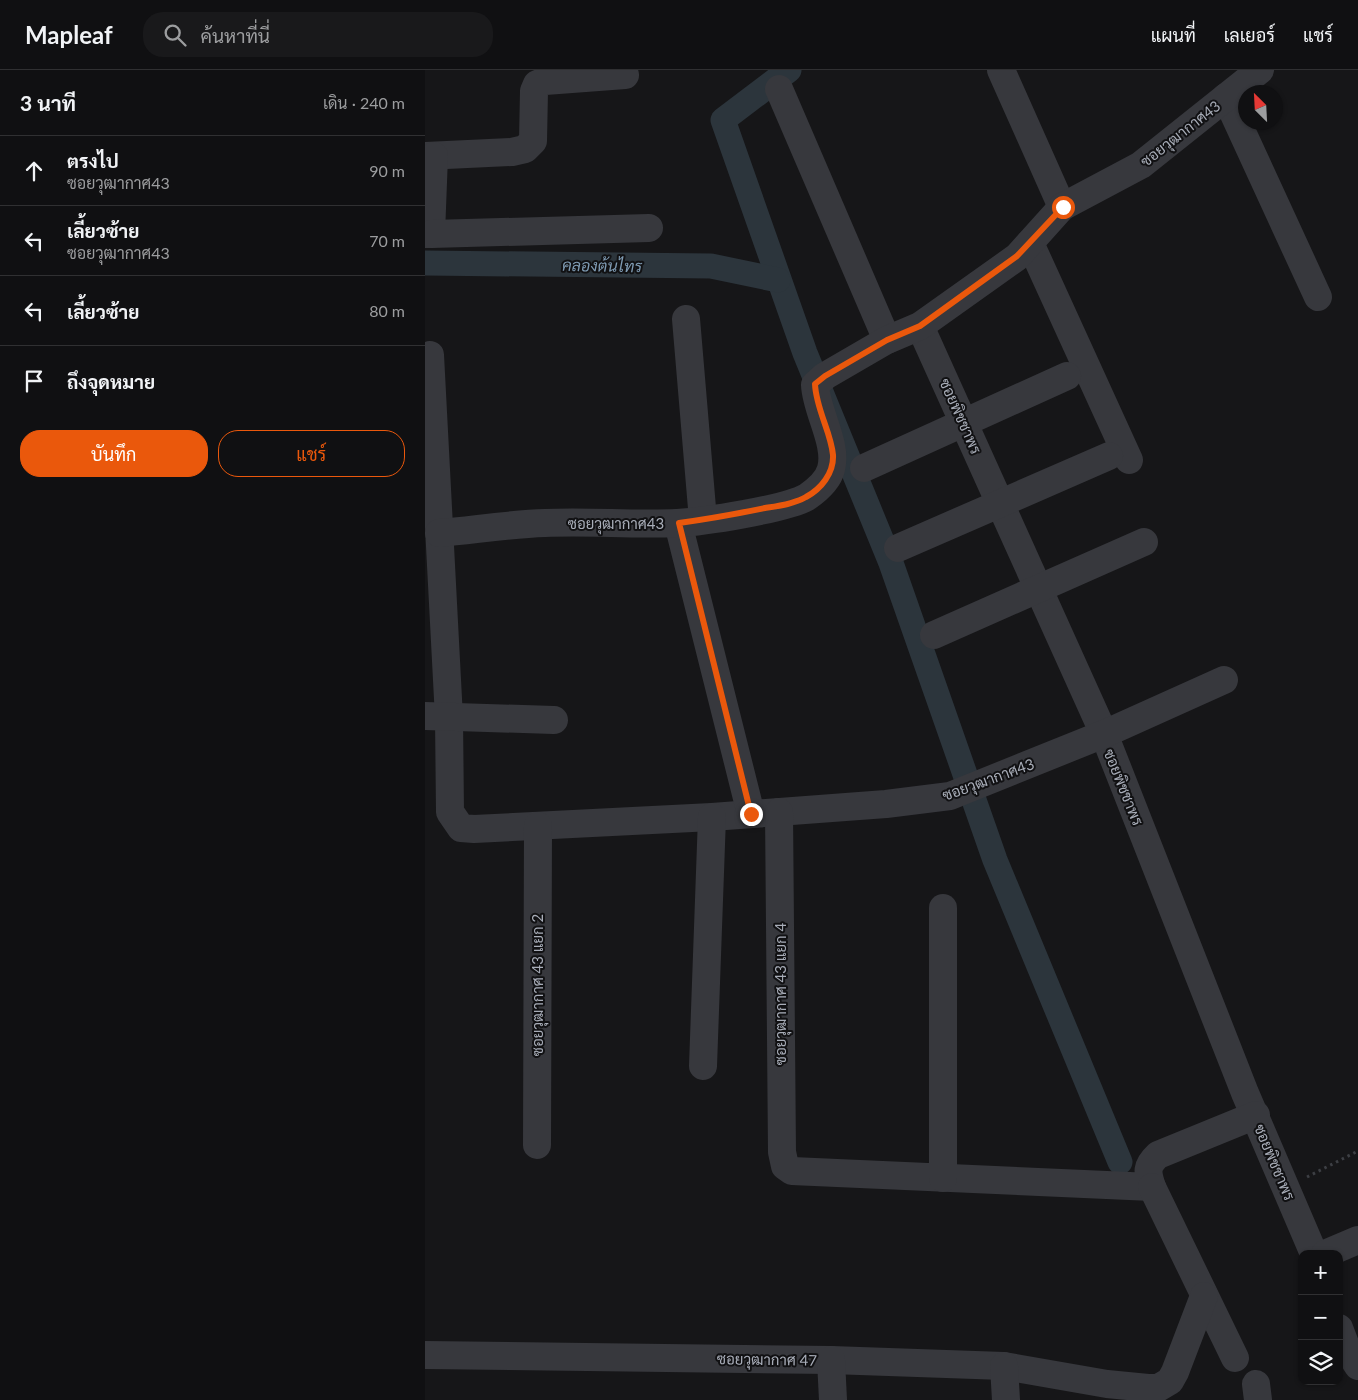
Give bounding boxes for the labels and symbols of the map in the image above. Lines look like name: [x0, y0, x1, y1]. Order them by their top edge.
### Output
north arrow: [1238, 85, 1283, 130]
street label: ซอยวุฒากาศ43: [1136, 96, 1225, 172]
route start: [1052, 196, 1075, 219]
water label: คลองต้นไทร: [562, 254, 643, 275]
street label: ซอยพิชชาพร: [936, 375, 986, 457]
street label: ซอยวุฒากาศ43: [568, 514, 664, 535]
street label: ซอยพิชชาพร: [1100, 746, 1148, 828]
street label: ซอยวุฒากาศ43: [940, 754, 1037, 807]
route end: [740, 803, 763, 826]
street label: ซอยวุฒากาศ 43 แยก 2: [528, 914, 549, 1056]
street label: ซอยวุฒากาศ 43 แยก 4: [771, 922, 792, 1065]
street label: ซอยพิชชาพร: [1251, 1121, 1299, 1203]
street label: ซอยวุฒากาศ 47: [717, 1349, 818, 1372]

